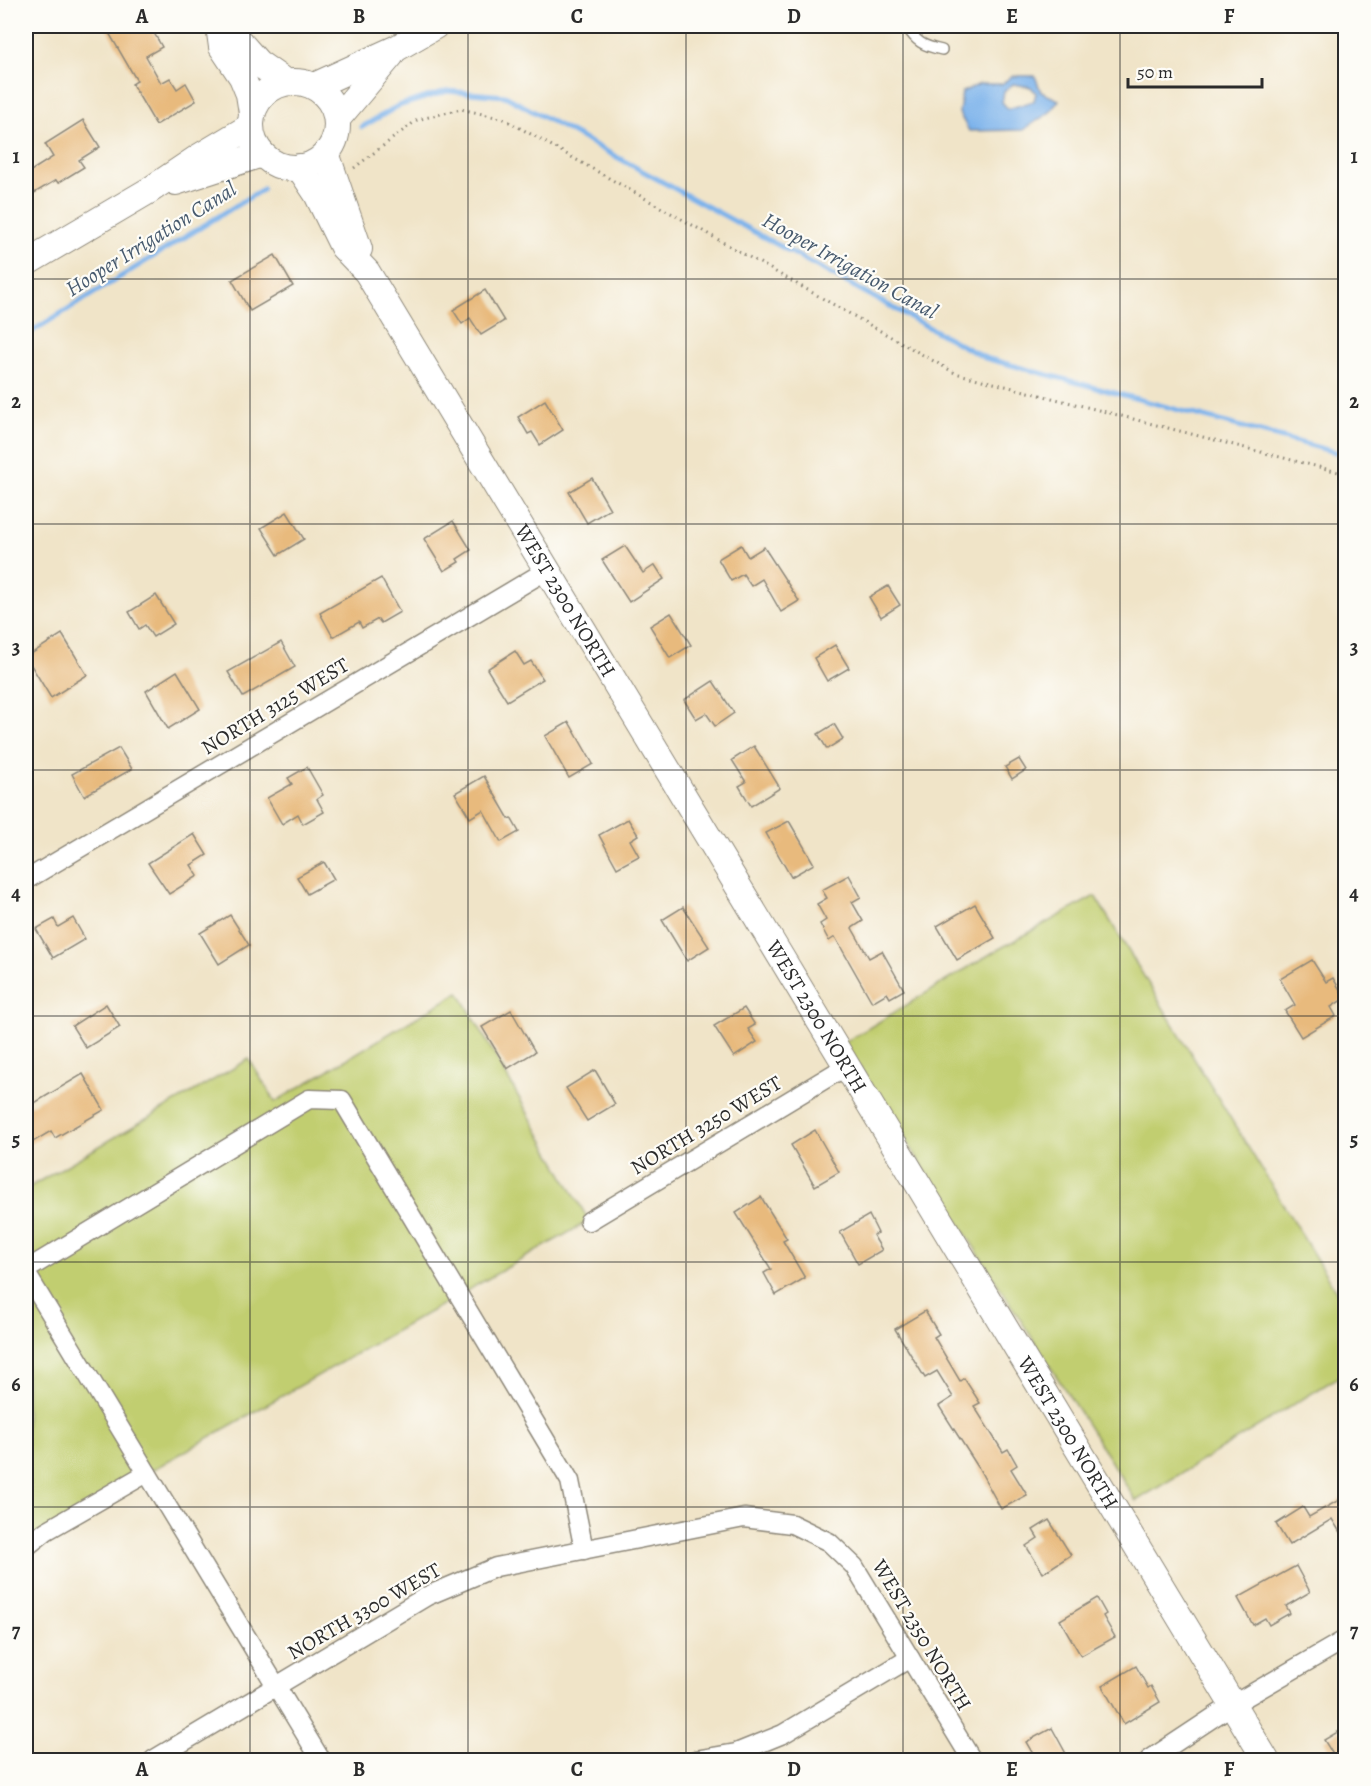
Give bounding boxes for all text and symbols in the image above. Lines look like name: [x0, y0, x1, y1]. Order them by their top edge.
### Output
text: A: [135, 3, 149, 30]
text: B: [353, 3, 365, 30]
text: C: [571, 3, 583, 30]
text: D: [787, 3, 801, 30]
text: E: [1006, 3, 1018, 30]
text: F: [1224, 3, 1235, 30]
scale bar: [1128, 51, 1262, 89]
text: 50 m: [1137, 60, 1173, 84]
text: 1: [12, 143, 20, 170]
text: 1: [1350, 143, 1358, 170]
water label: Hooper Irrigation Canal: [60, 174, 243, 304]
water label: Hooper Irrigation Canal: [757, 205, 944, 327]
text: 2: [11, 388, 21, 415]
text: 2: [1349, 388, 1359, 415]
street label: WEST 2300 NORTH: [508, 518, 622, 682]
text: 3: [12, 634, 20, 661]
text: 3: [1350, 634, 1358, 661]
street label: NORTH 3125 WEST: [196, 651, 354, 761]
text: 4: [11, 880, 21, 907]
text: 4: [1349, 880, 1359, 907]
street label: WEST 2300 NORTH: [759, 934, 874, 1098]
street label: NORTH 3250 WEST: [625, 1069, 787, 1181]
text: 5: [12, 1126, 20, 1153]
text: 5: [1350, 1126, 1358, 1153]
street label: WEST 2300 NORTH: [1011, 1350, 1125, 1514]
text: 6: [11, 1371, 21, 1398]
text: 6: [1349, 1371, 1359, 1398]
street label: WEST 2350 NORTH: [865, 1553, 978, 1716]
street label: NORTH 3300 WEST: [282, 1555, 446, 1666]
text: 7: [12, 1617, 21, 1644]
text: 7: [1350, 1617, 1359, 1644]
text: A: [135, 1756, 149, 1783]
text: B: [353, 1756, 365, 1783]
text: C: [571, 1756, 583, 1783]
text: D: [787, 1756, 801, 1783]
text: E: [1006, 1756, 1018, 1783]
text: F: [1224, 1756, 1235, 1783]

